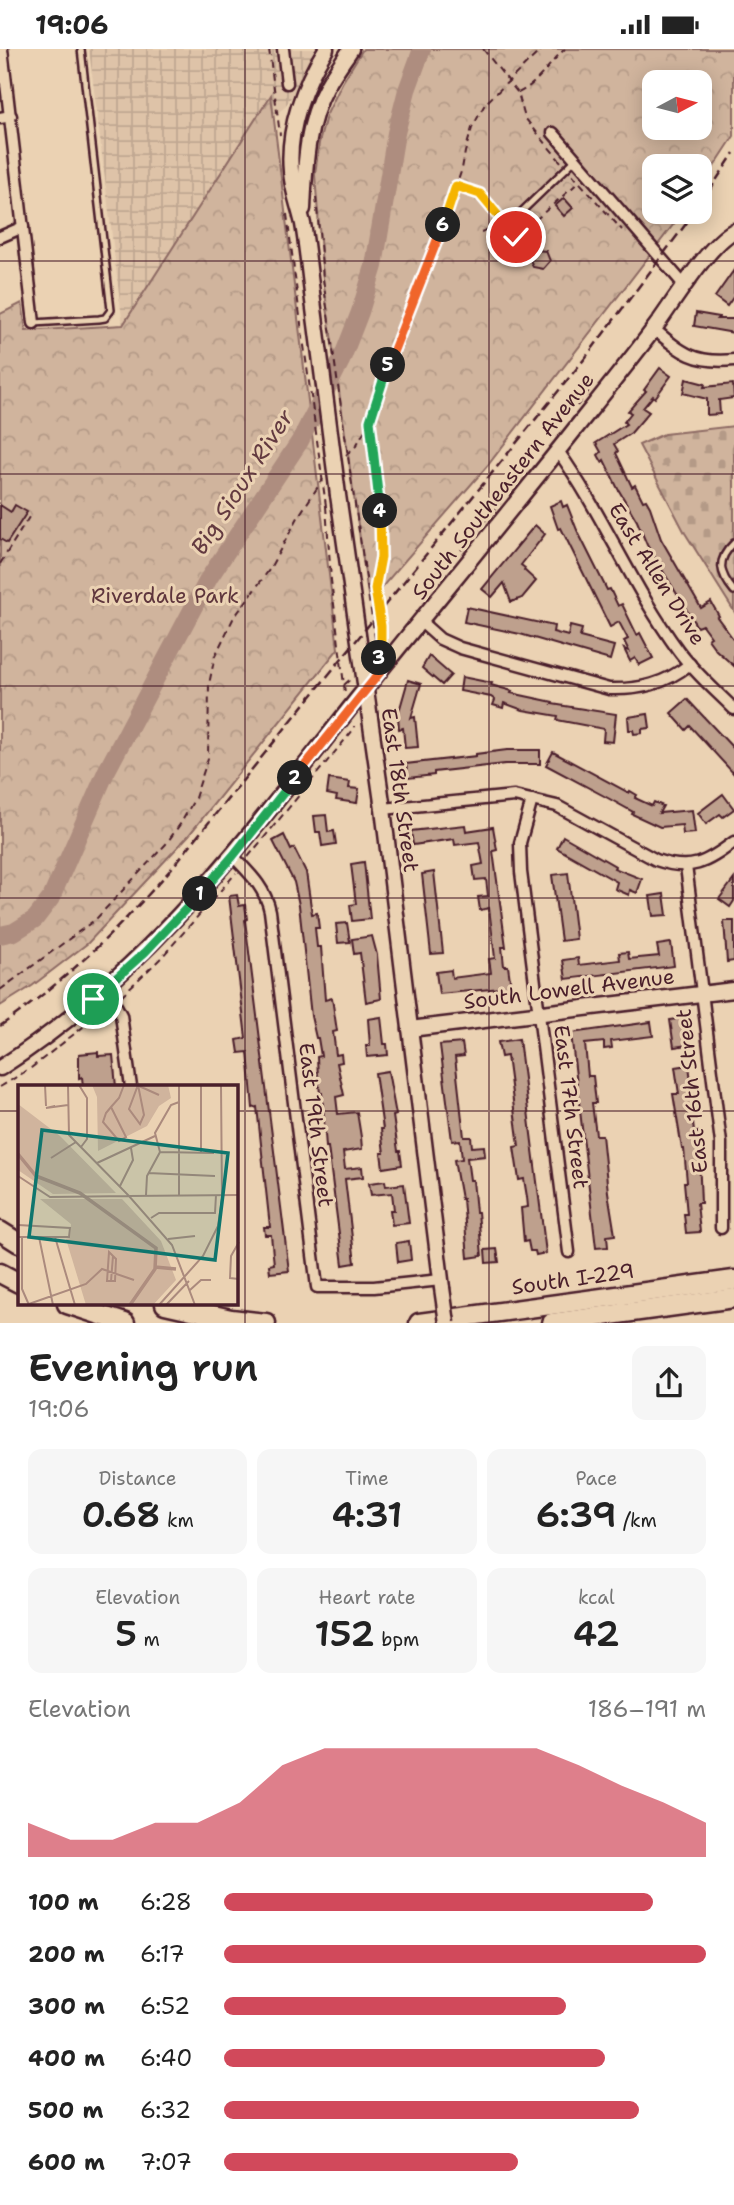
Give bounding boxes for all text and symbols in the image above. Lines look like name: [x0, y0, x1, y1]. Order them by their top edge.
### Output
text: 19:06: [35, 7, 108, 42]
north arrow: [642, 70, 712, 140]
map controls: [642, 70, 712, 224]
button: layers: [642, 154, 712, 224]
pin: 6: [426, 207, 460, 243]
pin: [486, 207, 546, 267]
text: 6: [436, 212, 449, 237]
icon: check: [497, 218, 535, 256]
pin: 5: [370, 347, 406, 383]
text: 5: [382, 352, 393, 377]
street label: South Southeastern Avenue: [405, 367, 601, 605]
water label: Big Sioux River: [184, 403, 301, 560]
pin: 4: [362, 493, 398, 529]
street label: East Allen Drive: [602, 497, 712, 651]
text: 4: [373, 498, 386, 523]
park label: Riverdale Park: [91, 582, 239, 610]
pin: 3: [362, 641, 396, 675]
text: 3: [372, 645, 385, 670]
street label: East 18th Street: [375, 706, 425, 874]
pin: 2: [278, 761, 312, 795]
text: 2: [288, 765, 301, 790]
pin: 1: [182, 877, 218, 911]
text: 1: [195, 881, 204, 906]
street label: South Lowell Avenue: [462, 962, 676, 1016]
pin: [63, 969, 123, 1029]
icon: arrive: [74, 980, 112, 1018]
street label: East 16th Street: [669, 1007, 715, 1175]
street label: East 17th Street: [547, 1023, 595, 1191]
street label: East 19th Street: [292, 1041, 340, 1209]
inset map: [18, 1085, 238, 1305]
street label: South I-229: [510, 1257, 636, 1301]
text: Evening run: [28, 1342, 258, 1393]
button: share: [632, 1346, 706, 1420]
text: 19:06: [28, 1394, 90, 1424]
text: Distance: [99, 1466, 177, 1491]
text: Time: [345, 1466, 389, 1491]
text: Pace: [575, 1466, 617, 1491]
text: 0.68: [81, 1491, 161, 1538]
text: 4:31: [332, 1491, 402, 1538]
text: 6:39: [536, 1491, 617, 1538]
text: km: [161, 1508, 194, 1533]
text: /km: [617, 1508, 657, 1533]
text: Elevation: [95, 1585, 180, 1610]
text: Heart rate: [319, 1585, 415, 1610]
text: kcal: [578, 1585, 615, 1610]
text: 5: [115, 1610, 137, 1657]
text: 152: [315, 1610, 375, 1657]
text: 42: [573, 1610, 620, 1657]
text: m: [137, 1627, 160, 1652]
text: bpm: [375, 1627, 419, 1652]
text: Elevation: [28, 1694, 131, 1724]
text: 186–191 m: [588, 1694, 706, 1724]
text: 100 m: [28, 1887, 99, 1917]
text: 6:28: [140, 1887, 192, 1917]
text: 200 m: [28, 1939, 105, 1969]
text: 6:17: [140, 1939, 185, 1969]
text: 300 m: [28, 1991, 105, 2021]
text: 6:52: [140, 1991, 190, 2021]
text: 400 m: [28, 2043, 105, 2073]
text: 6:40: [140, 2043, 192, 2073]
text: 500 m: [28, 2095, 103, 2125]
text: 6:32: [140, 2095, 191, 2125]
text: 600 m: [28, 2147, 105, 2177]
text: 7:07: [140, 2147, 192, 2177]

